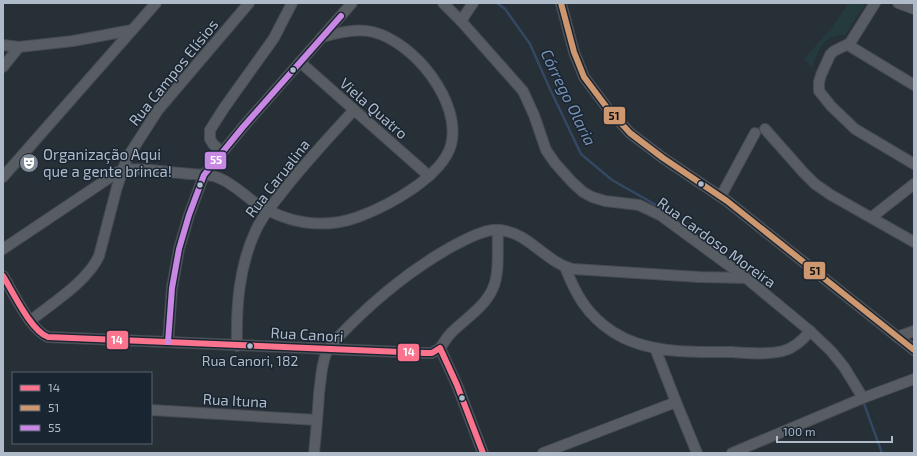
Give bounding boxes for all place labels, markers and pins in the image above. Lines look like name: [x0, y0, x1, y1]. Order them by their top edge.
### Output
unlabelled marker: [288, 65, 298, 75]
place label: Organização Aqui que a gente brinca!: [43, 145, 172, 180]
theatre icon: Organização Aqui que a gente brinca!: [18, 152, 40, 174]
unlabelled marker: [696, 179, 706, 189]
unlabelled marker: [195, 180, 205, 190]
marker: Rua Canori, 182: [245, 341, 255, 351]
place label: Rua Canori, 182: [202, 352, 298, 369]
unlabelled marker: [457, 393, 467, 403]

